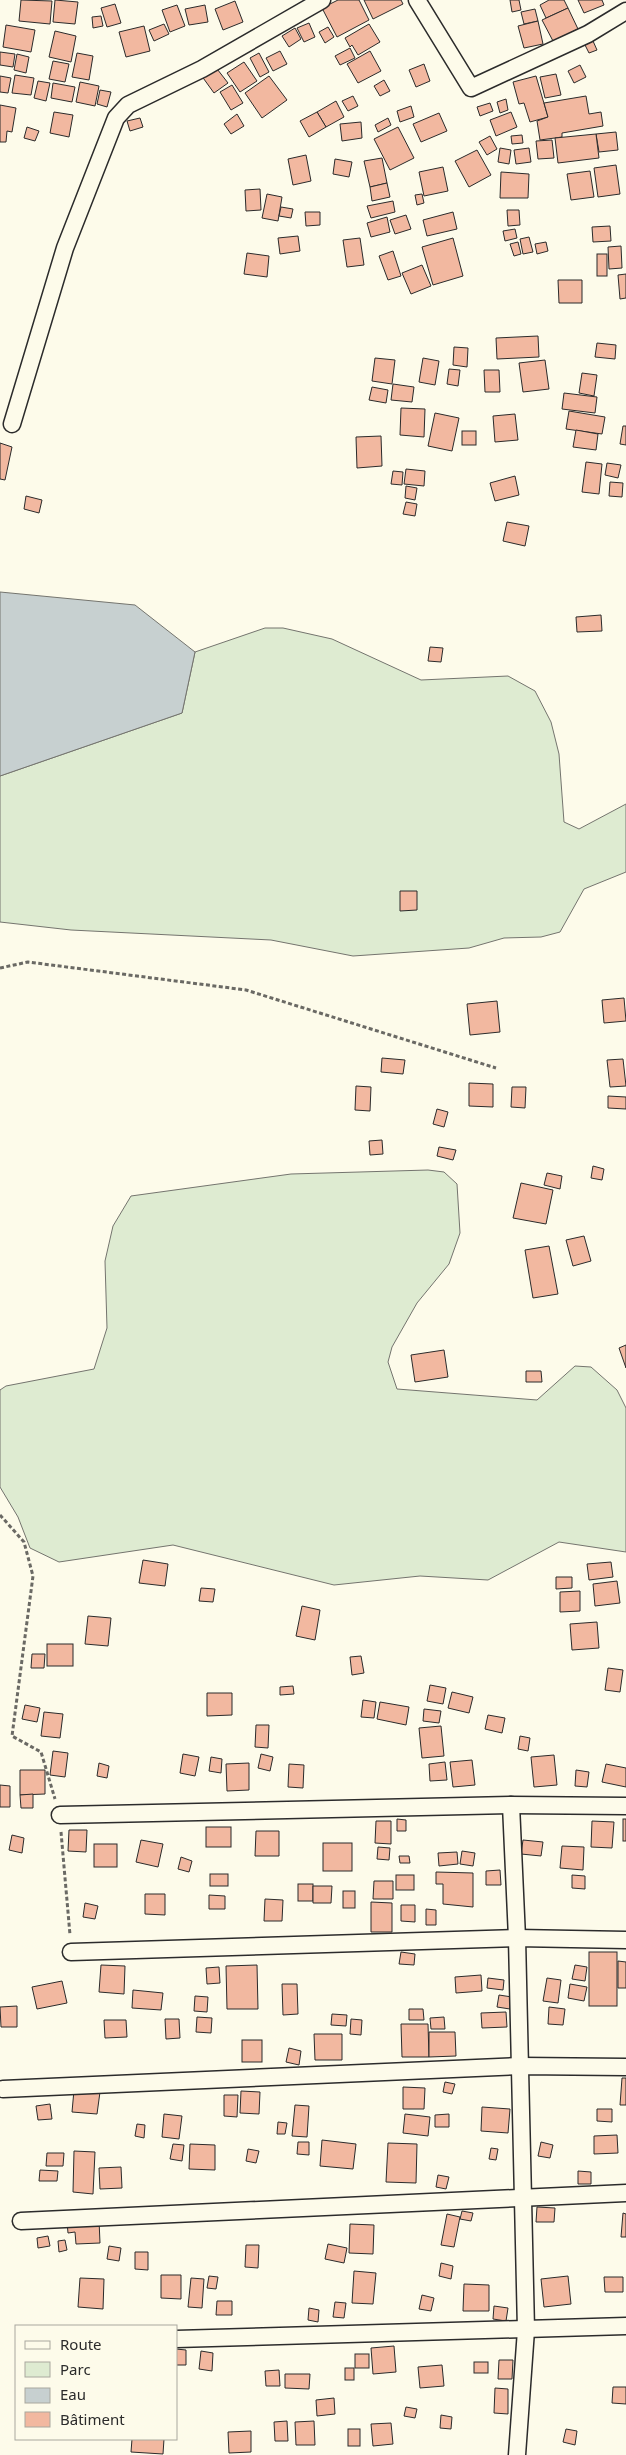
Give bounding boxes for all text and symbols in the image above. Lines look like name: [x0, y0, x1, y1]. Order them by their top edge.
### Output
legend: [15, 2325, 178, 2440]
text: Route: [60, 2334, 102, 2354]
text: Parc: [60, 2359, 91, 2379]
text: Eau: [60, 2384, 86, 2404]
text: Bâtiment: [60, 2409, 125, 2429]

